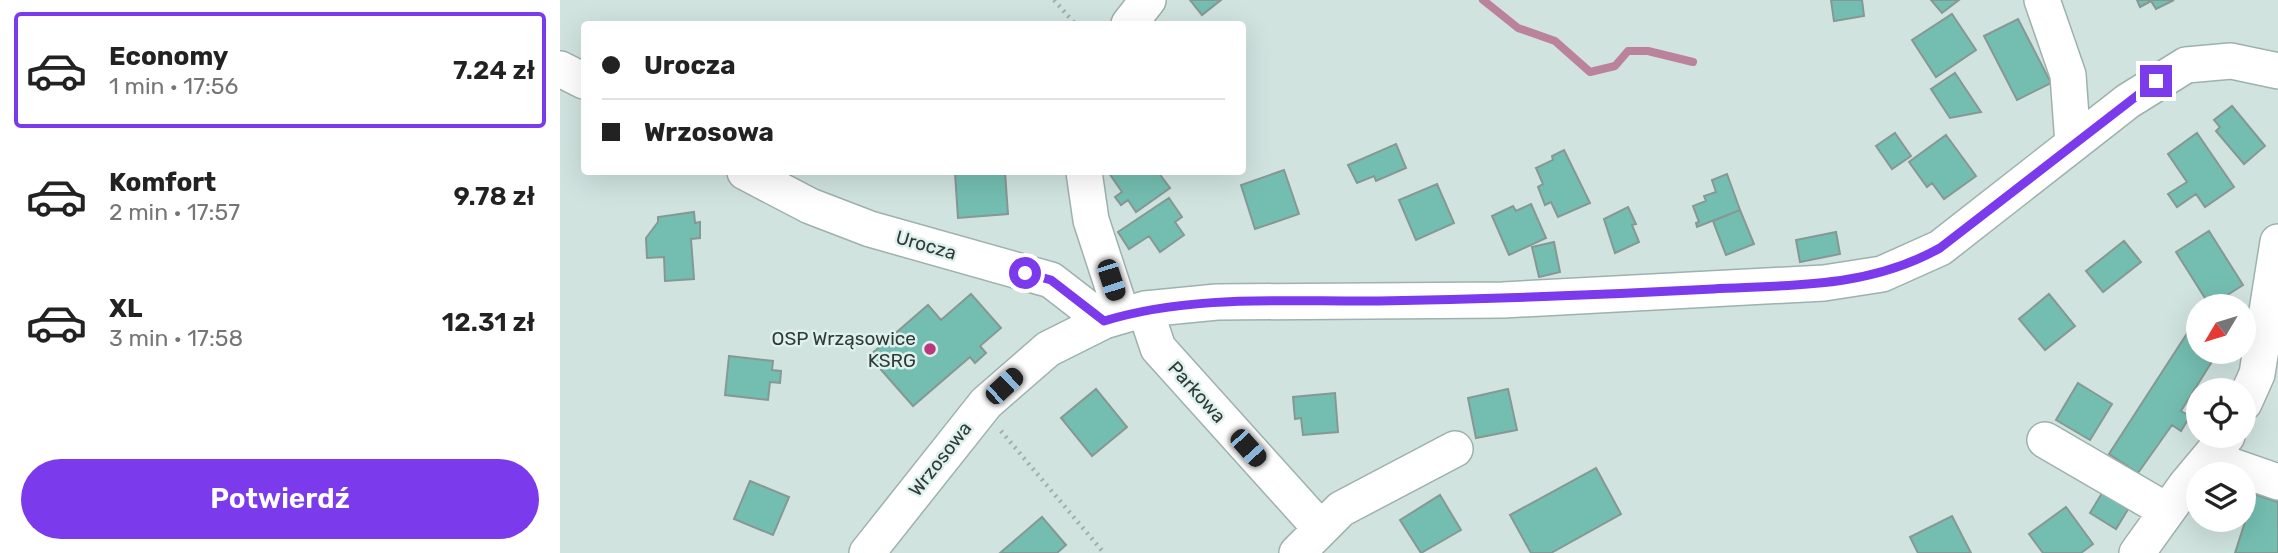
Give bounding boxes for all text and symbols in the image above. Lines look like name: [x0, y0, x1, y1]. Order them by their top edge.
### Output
icon: car: [25, 39, 88, 102]
text: Economy: [109, 41, 228, 72]
text: Urocza: [644, 50, 735, 81]
text: 7.24 zł: [453, 55, 535, 86]
route end: [2140, 65, 2172, 97]
text: 1 min · 17:56: [109, 72, 238, 100]
text: Wrzosowa: [644, 117, 774, 148]
icon: car: [25, 165, 88, 228]
text: Komfort: [109, 167, 216, 198]
text: 9.78 zł: [454, 181, 535, 212]
text: 2 min · 17:57: [109, 198, 240, 226]
street label: Urocza: [893, 225, 959, 265]
route start: [1009, 257, 1041, 289]
car: [1095, 257, 1128, 303]
icon: car: [25, 291, 88, 354]
text: XL: [109, 293, 142, 324]
north arrow: [2186, 294, 2256, 364]
map controls: [2186, 294, 2256, 532]
text: 12.31 zł: [442, 307, 535, 338]
text: 3 min · 17:58: [109, 324, 243, 352]
place label: OSP Wrząsowice KSRG: [772, 327, 916, 372]
marker: OSP Wrząsowice KSRG: [922, 341, 938, 357]
street label: Parkowa: [1163, 356, 1231, 428]
car: [982, 364, 1027, 408]
button: locate: [2186, 378, 2256, 448]
street label: Wrzosowa: [904, 417, 976, 501]
car: [1227, 425, 1270, 471]
button: Potwierdź: [21, 459, 539, 539]
button: layers: [2186, 462, 2256, 532]

